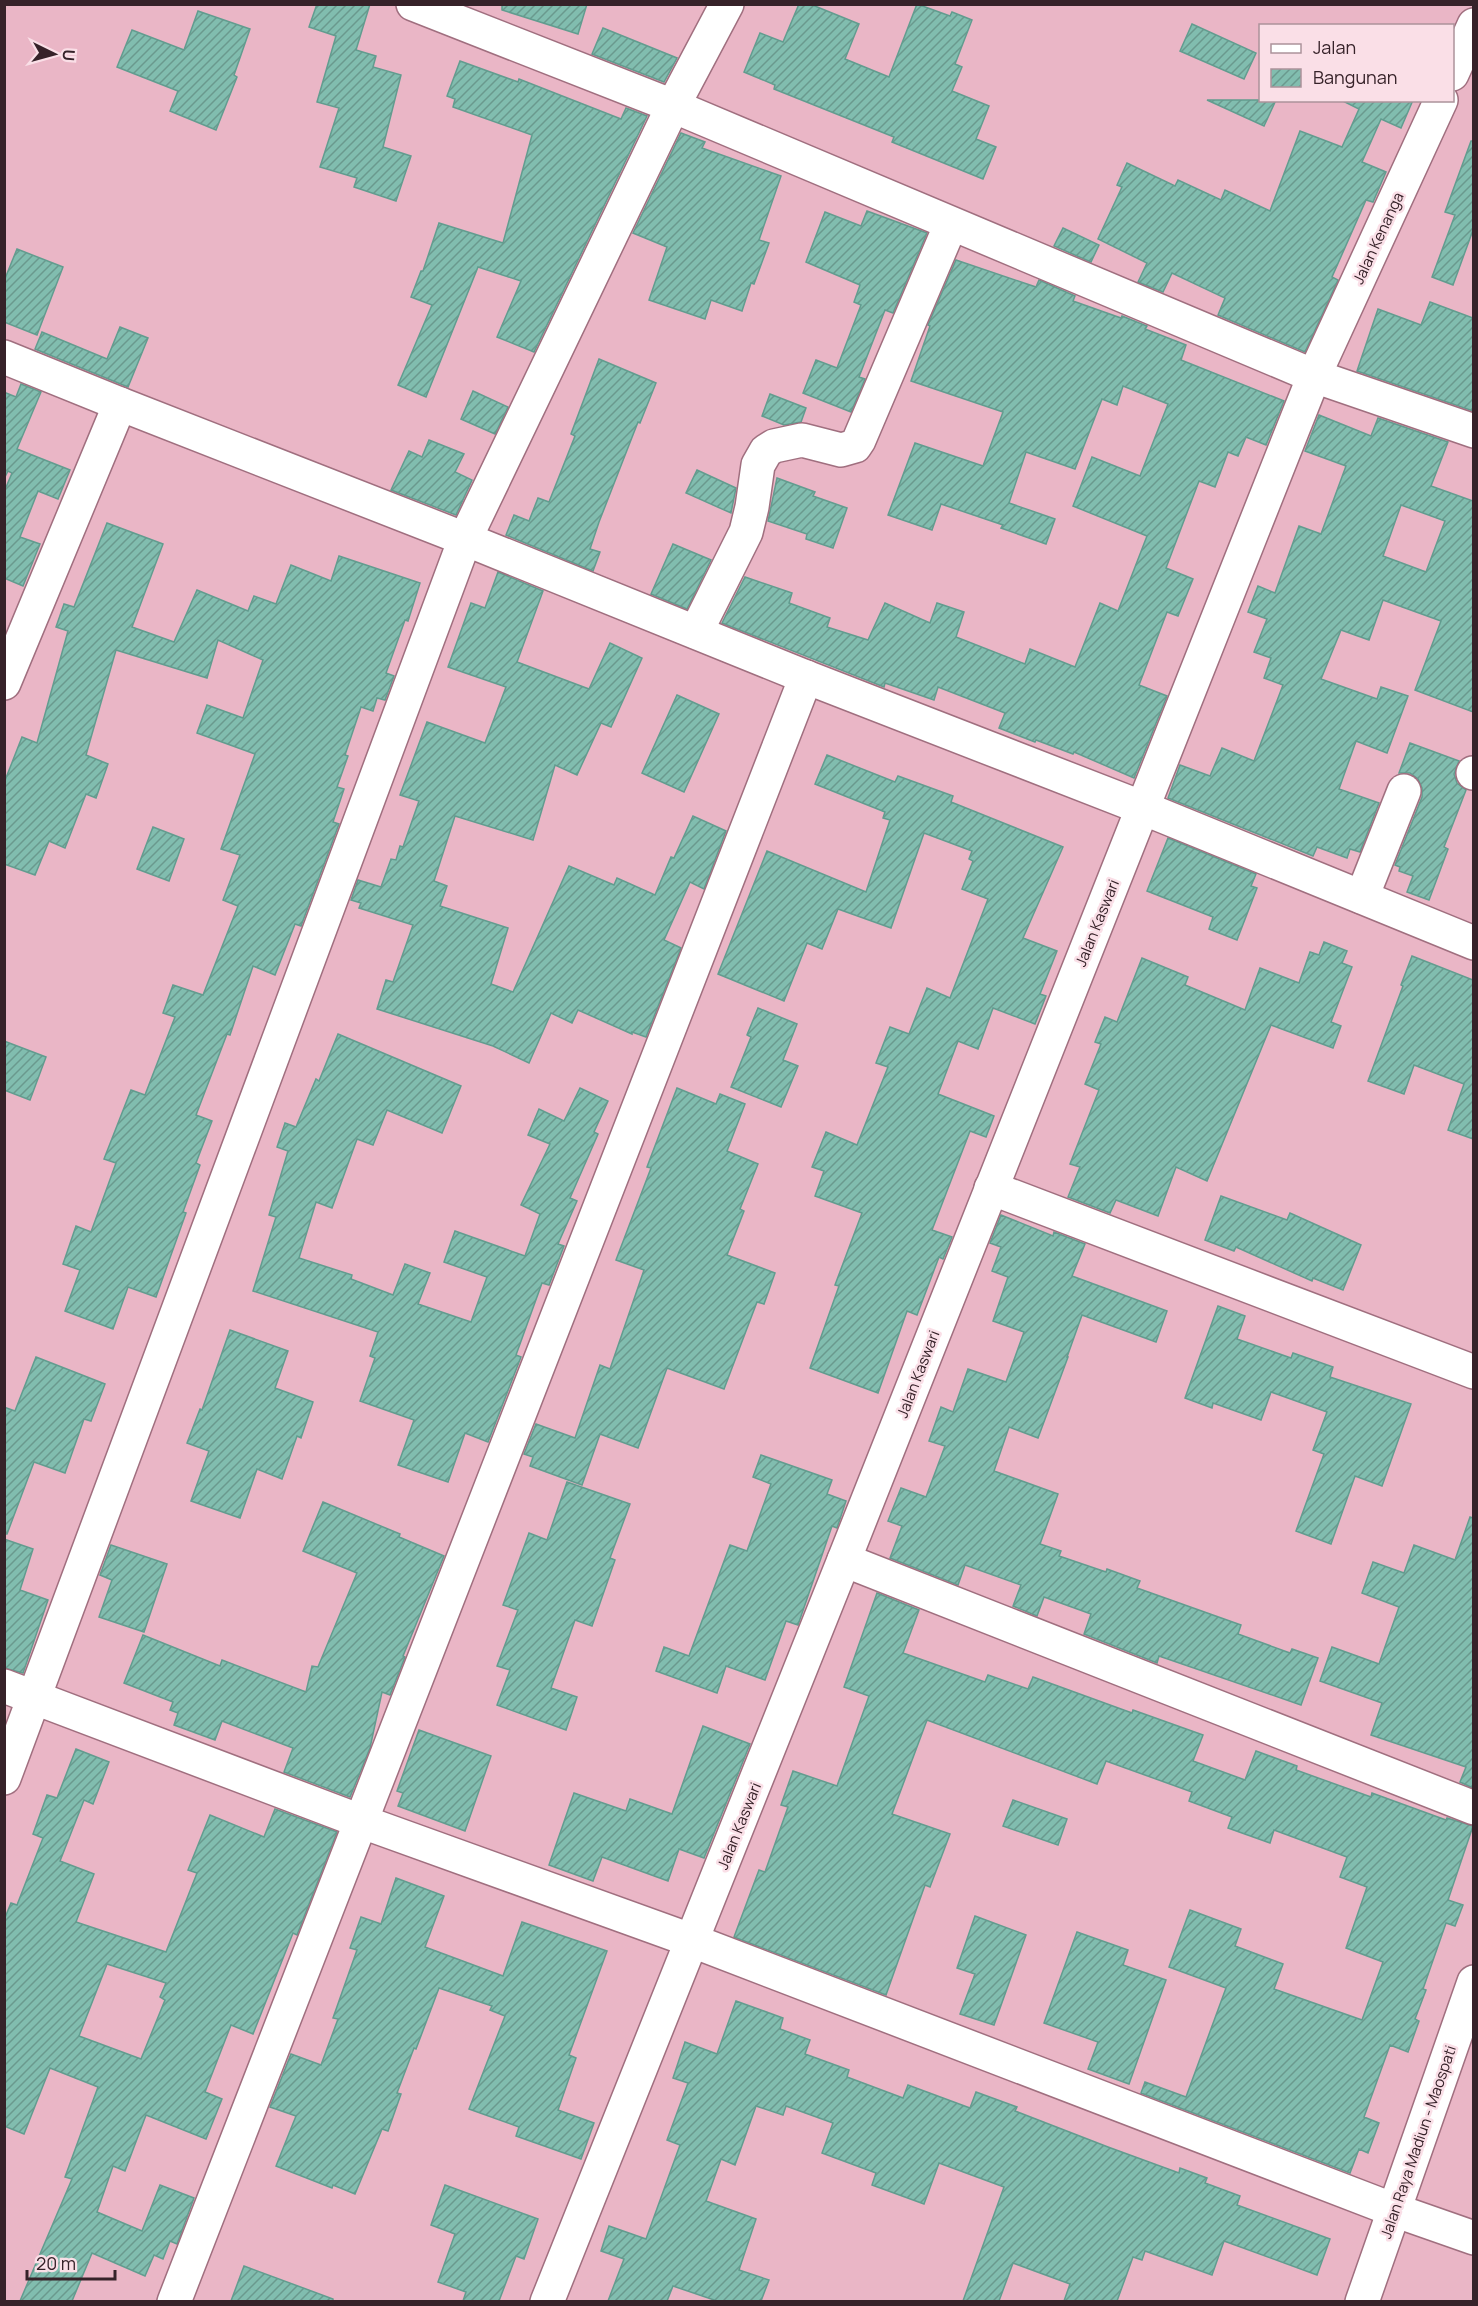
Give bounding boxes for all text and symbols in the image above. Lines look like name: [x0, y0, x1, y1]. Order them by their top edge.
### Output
north arrow: [24, 24, 84, 84]
legend: [1259, 24, 1454, 102]
text: Jalan: [1313, 35, 1356, 59]
text: U: [57, 49, 80, 62]
text: Bangunan: [1313, 65, 1397, 89]
street label: Jalan Kenanga: [1348, 189, 1408, 287]
street label: Jalan Kaswari: [1070, 876, 1124, 970]
street label: Jalan Kaswari: [892, 1327, 944, 1421]
street label: Jalan Kaswari: [712, 1779, 766, 1873]
street label: Jalan Raya Madiun - Maospati: [1375, 2043, 1461, 2241]
scale bar: [27, 2243, 116, 2281]
text: 20 m: [36, 2251, 76, 2275]

